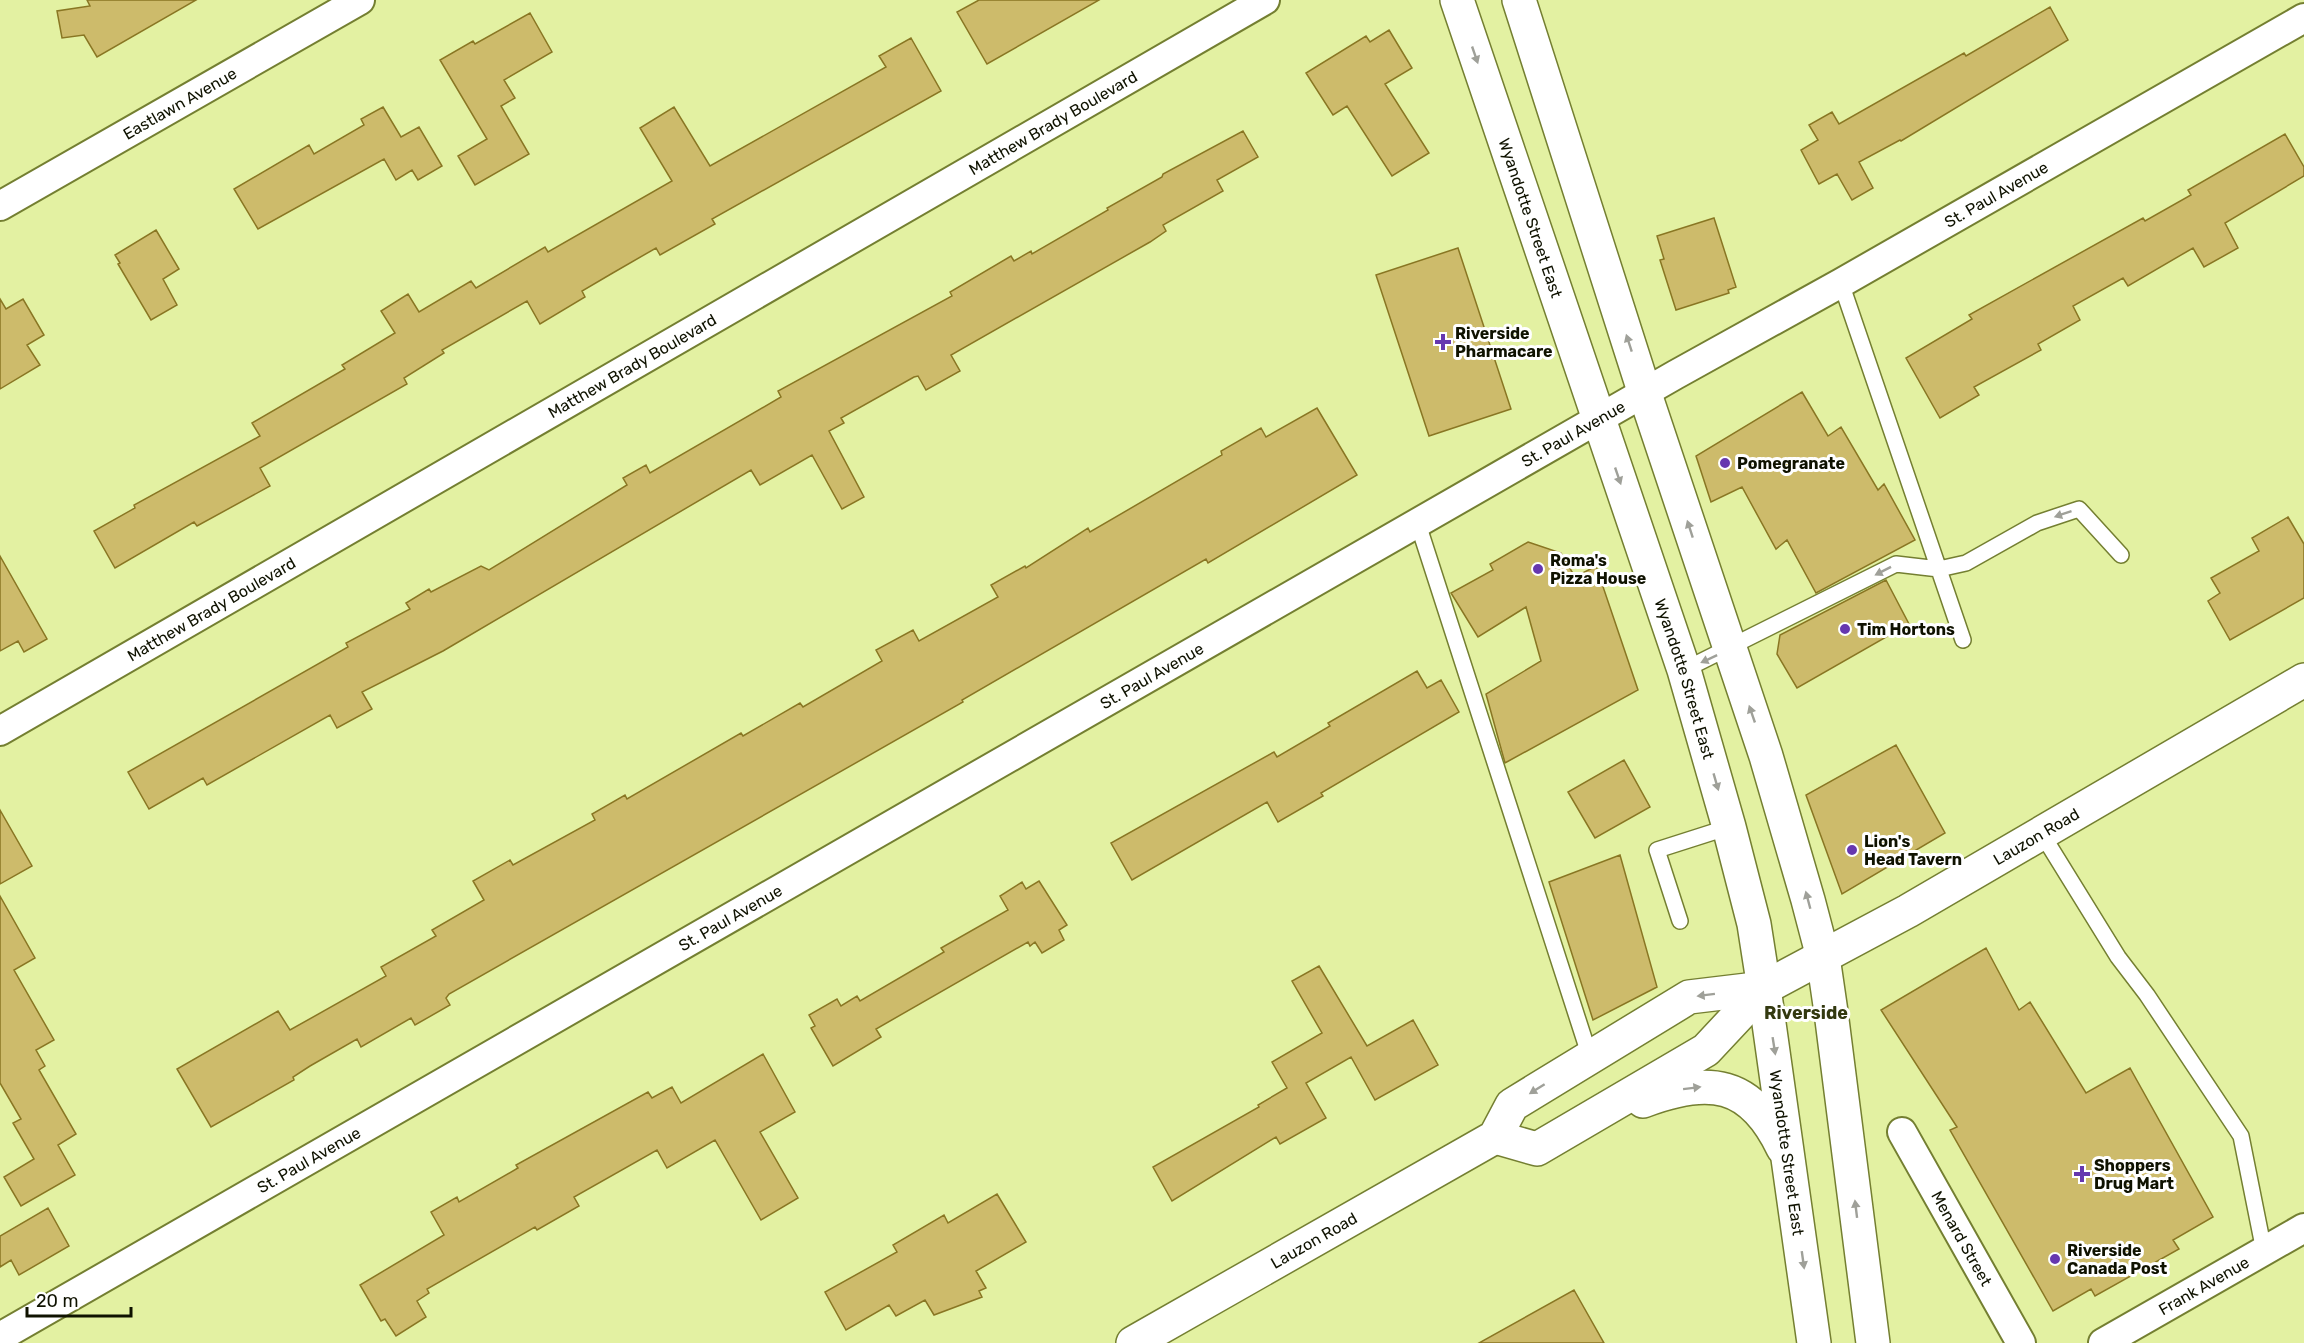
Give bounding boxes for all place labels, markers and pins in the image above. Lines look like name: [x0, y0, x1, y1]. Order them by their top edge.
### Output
place label: Riverside Pharmacare: [1455, 324, 1553, 361]
marker: Riverside Pharmacare: [1436, 335, 1450, 349]
place label: Pomegranate: [1737, 454, 1845, 473]
marker: Pomegranate: [1718, 456, 1732, 470]
place label: Roma's Pizza House: [1550, 551, 1646, 588]
marker: Roma's Pizza House: [1531, 562, 1545, 576]
place label: Tim Hortons: [1857, 620, 1955, 639]
marker: Tim Hortons: [1838, 622, 1852, 636]
place label: Lion's Head Tavern: [1864, 832, 1962, 869]
marker: Lion's Head Tavern: [1845, 843, 1859, 857]
place label: Shoppers Drug Mart: [2094, 1156, 2174, 1193]
marker: Shoppers Drug Mart: [2075, 1167, 2089, 1181]
place label: Riverside Canada Post: [2067, 1241, 2168, 1278]
marker: Riverside Canada Post: [2048, 1252, 2062, 1266]

